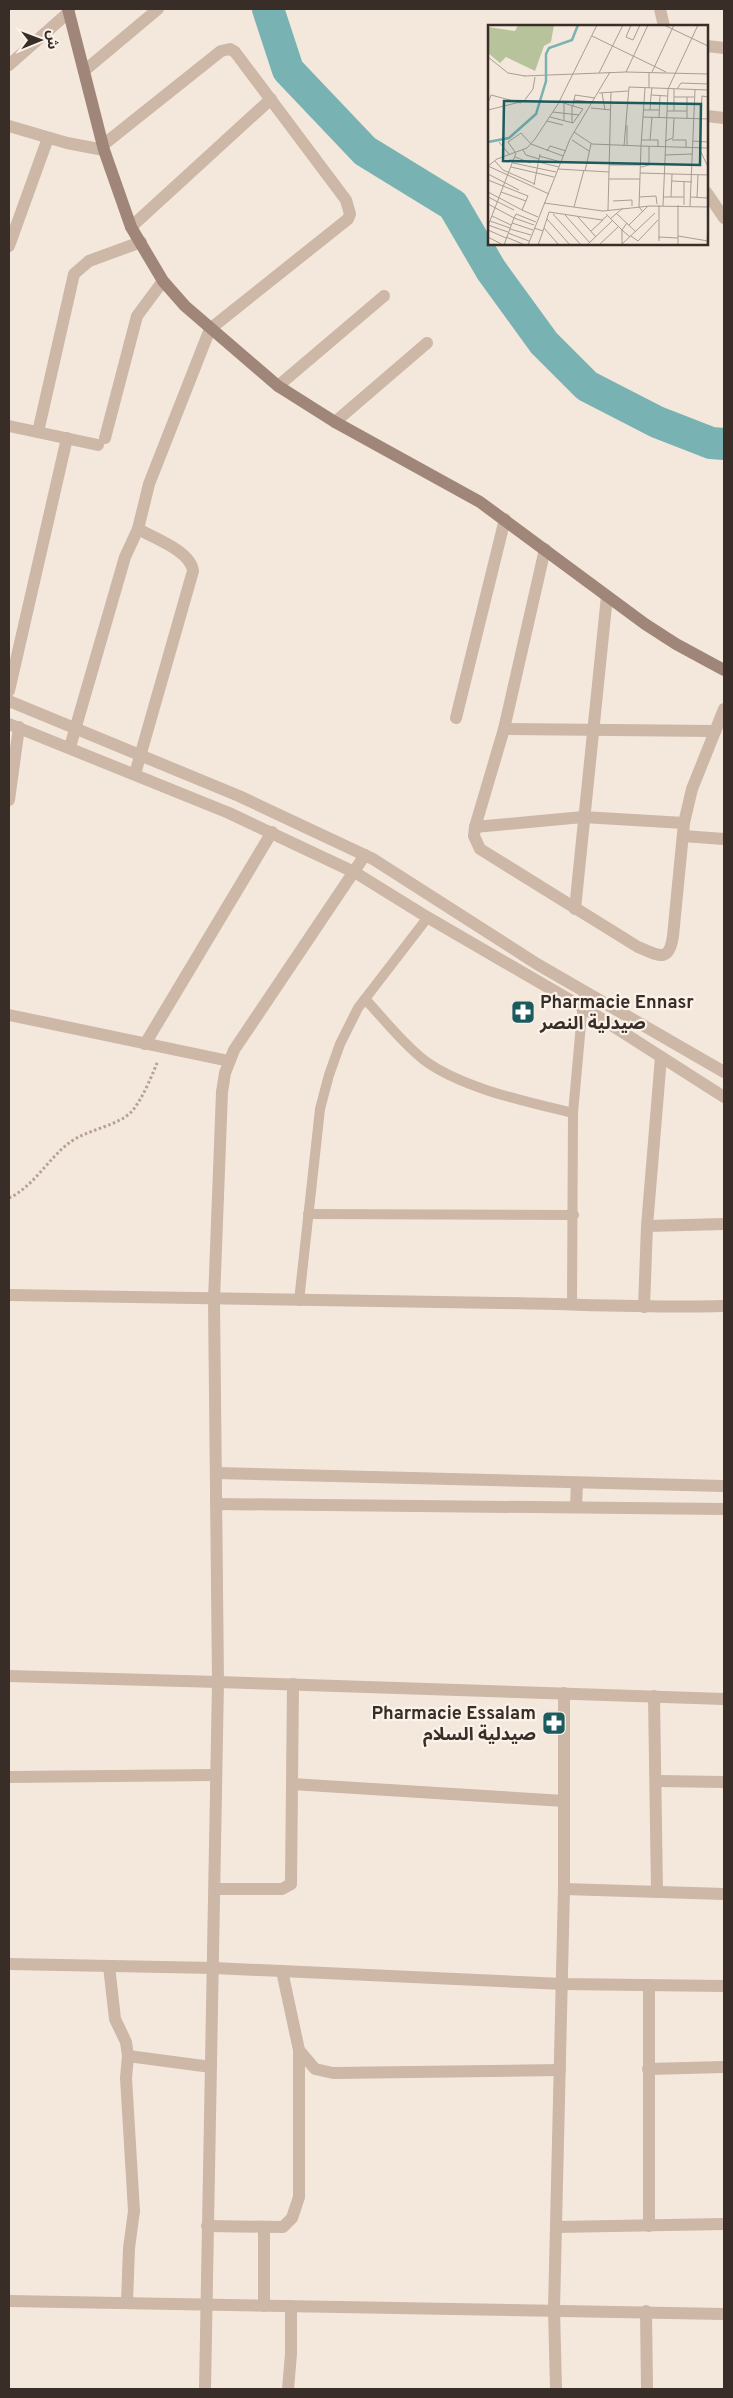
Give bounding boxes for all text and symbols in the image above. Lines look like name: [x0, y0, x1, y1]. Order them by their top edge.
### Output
north arrow: [15, 15, 65, 65]
inset map: [488, 25, 708, 245]
text: ش: [43, 30, 60, 50]
place label: Pharmacie Ennasr صيدلية النصر: [539, 992, 694, 1036]
pharmacy icon: Pharmacie Ennasr صيدلية النصر: [510, 999, 536, 1025]
place label: Pharmacie Essalam صيدلية السلام: [372, 1703, 536, 1747]
pharmacy icon: Pharmacie Essalam صيدلية السلام: [541, 1710, 567, 1736]

